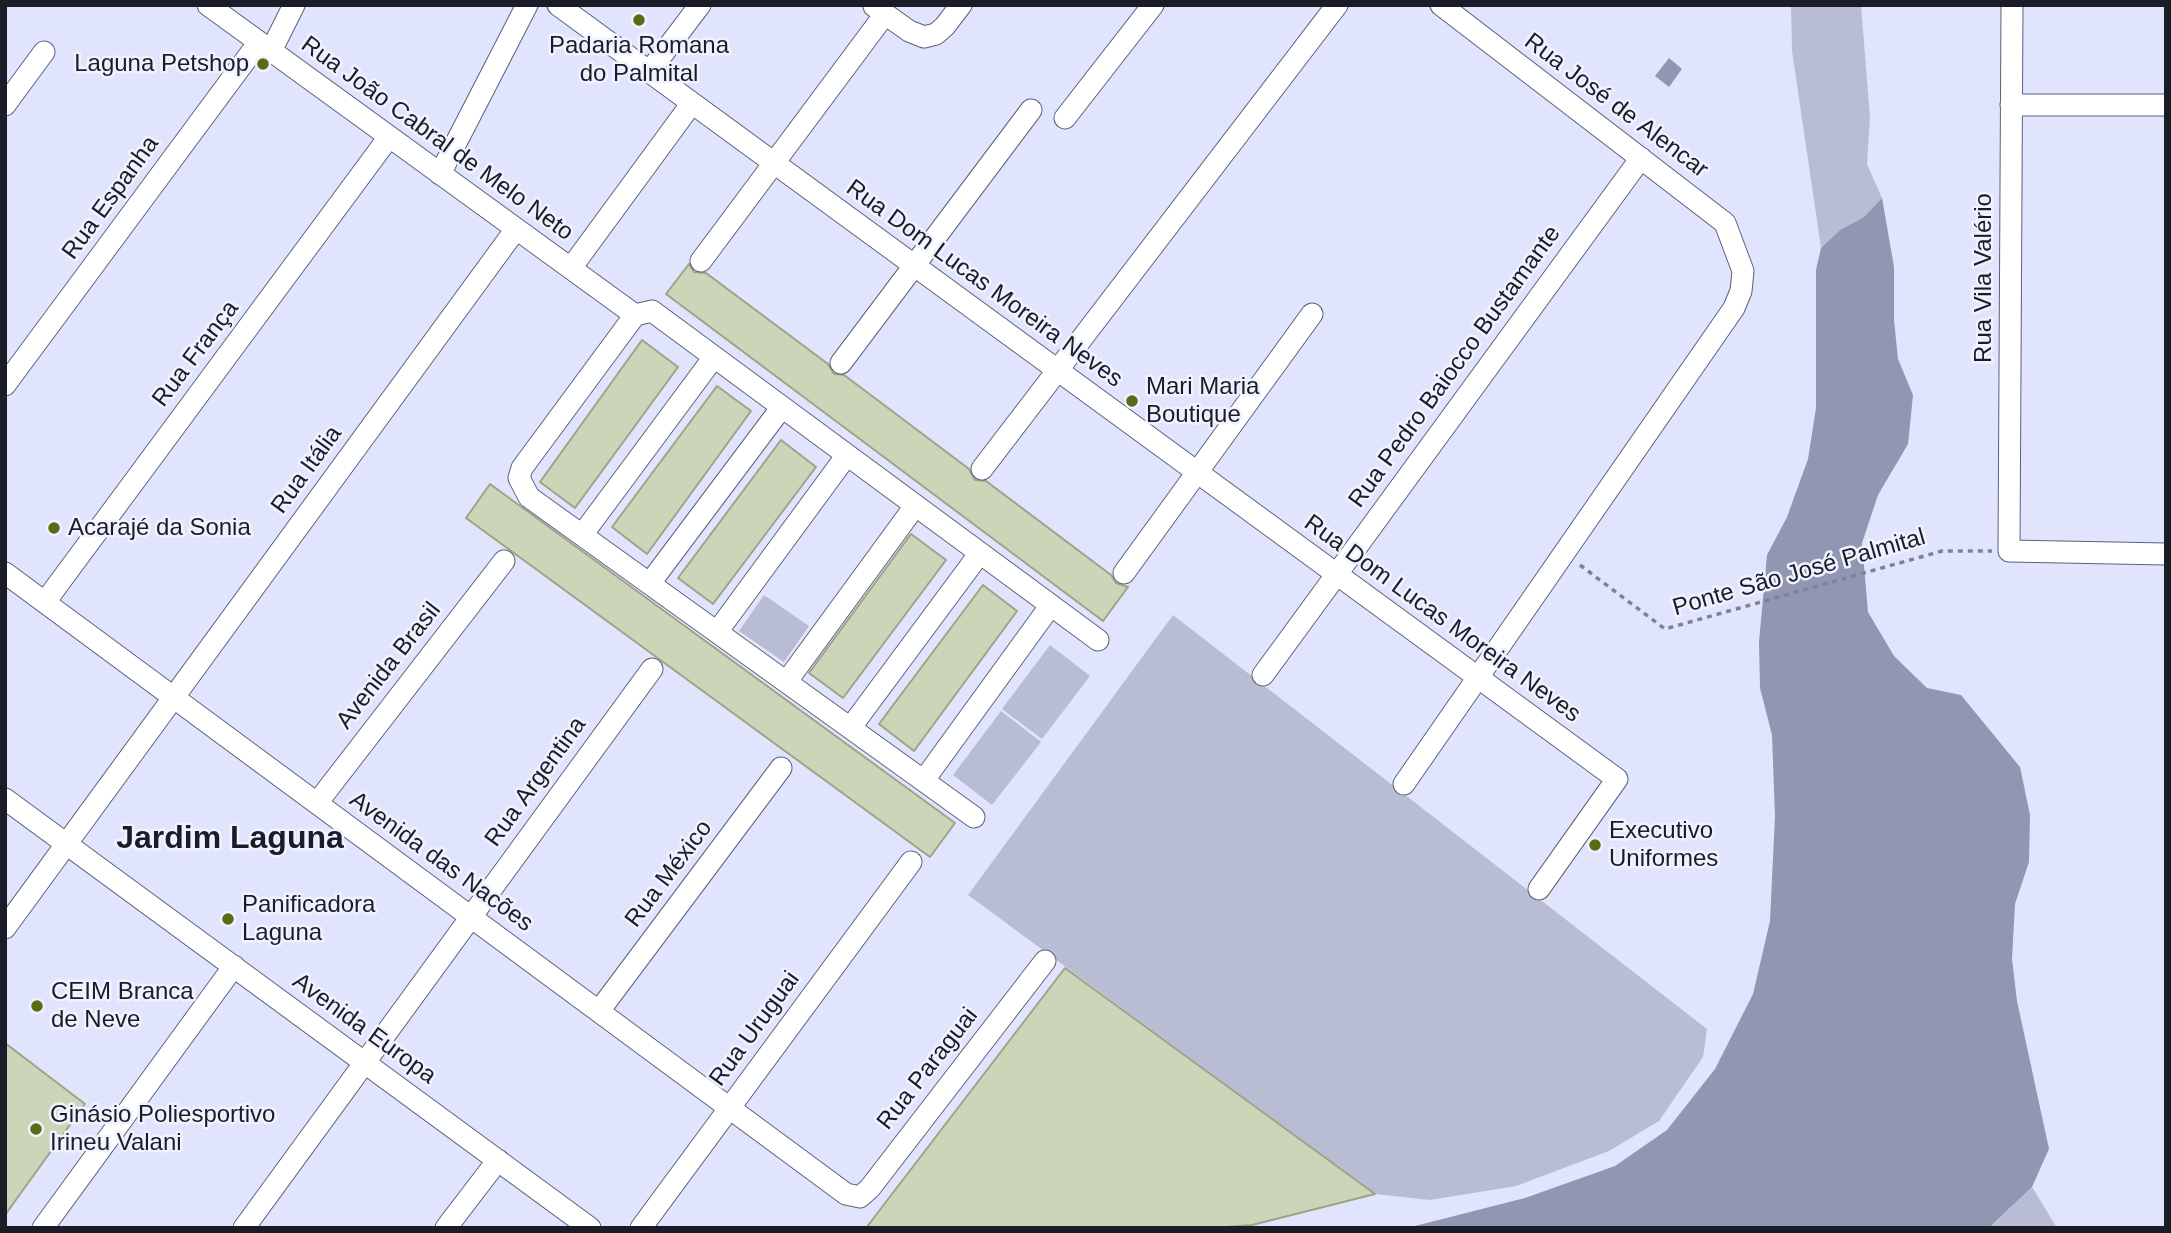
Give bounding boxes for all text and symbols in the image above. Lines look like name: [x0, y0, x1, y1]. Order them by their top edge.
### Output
marker: Padaria Romana do Palmital: [631, 12, 647, 28]
street label: Rua José de Alencar: [1518, 27, 1714, 185]
street label: Rua João Cabral de Melo Neto: [295, 31, 579, 247]
place label: Padaria Romana do Palmital: [549, 32, 729, 88]
place label: Laguna Petshop: [74, 50, 249, 78]
marker: Laguna Petshop: [255, 56, 271, 72]
street label: Rua Espanha: [57, 131, 165, 265]
street label: Rua Dom Lucas Moreira Neves: [840, 174, 1128, 394]
street label: Rua Vila Valério: [1970, 193, 1998, 363]
street label: Rua Pedro Baiocco Bustamante: [1343, 220, 1567, 514]
street label: Rua França: [147, 295, 245, 413]
place label: Mari Maria Boutique: [1146, 373, 1259, 429]
marker: Mari Maria Boutique: [1124, 393, 1140, 409]
street label: Rua Itália: [266, 421, 348, 519]
street label: Rua Dom Lucas Moreira Neves: [1298, 509, 1586, 729]
place label: Acarajé da Sonia: [68, 514, 251, 542]
marker: Acarajé da Sonia: [46, 520, 62, 536]
street label: Ponte São José Palmital: [1669, 523, 1929, 623]
street label: Avenida Brasil: [331, 597, 447, 735]
street label: Rua Argentina: [479, 711, 593, 853]
street label: Avenida das Nacões: [344, 786, 538, 938]
street label: Rua México: [619, 815, 719, 933]
place label: Executivo Uniformes: [1609, 817, 1718, 873]
district label: Jardim Laguna: [116, 820, 344, 858]
marker: Executivo Uniformes: [1587, 837, 1603, 853]
place label: Panificadora Laguna: [242, 891, 375, 947]
marker: Panificadora Laguna: [220, 911, 236, 927]
street label: Rua Uruguai: [704, 966, 806, 1092]
street label: Avenida Europa: [287, 967, 441, 1091]
place label: CEIM Branca de Neve: [51, 978, 194, 1034]
marker: CEIM Branca de Neve: [29, 998, 45, 1014]
street label: Rua Paraguai: [871, 1002, 985, 1136]
place label: Ginásio Poliesportivo Irineu Valani: [50, 1101, 275, 1157]
marker: Ginásio Poliesportivo Irineu Valani: [28, 1121, 44, 1137]

